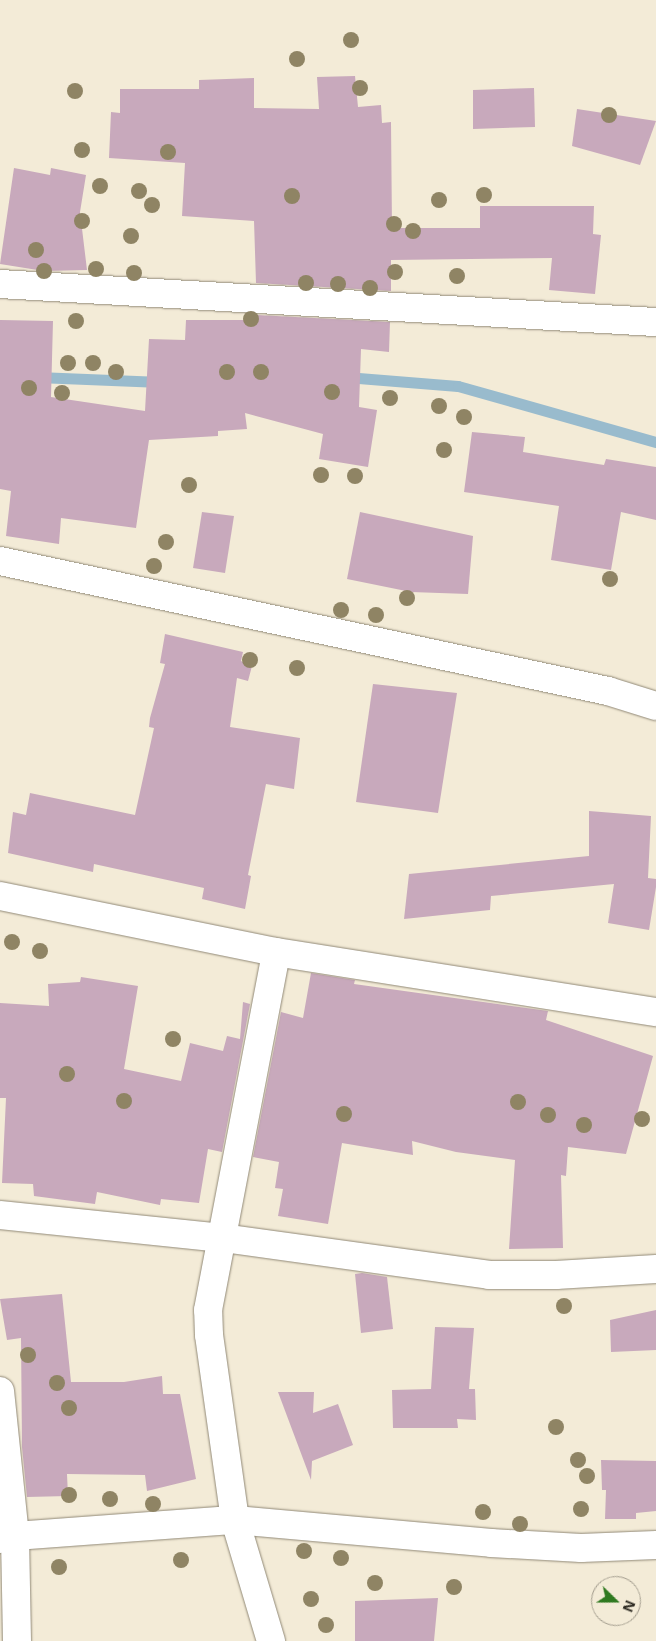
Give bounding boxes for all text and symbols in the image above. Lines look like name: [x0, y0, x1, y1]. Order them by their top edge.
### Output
north arrow: [591, 1576, 641, 1626]
text: N: [619, 1598, 640, 1615]

